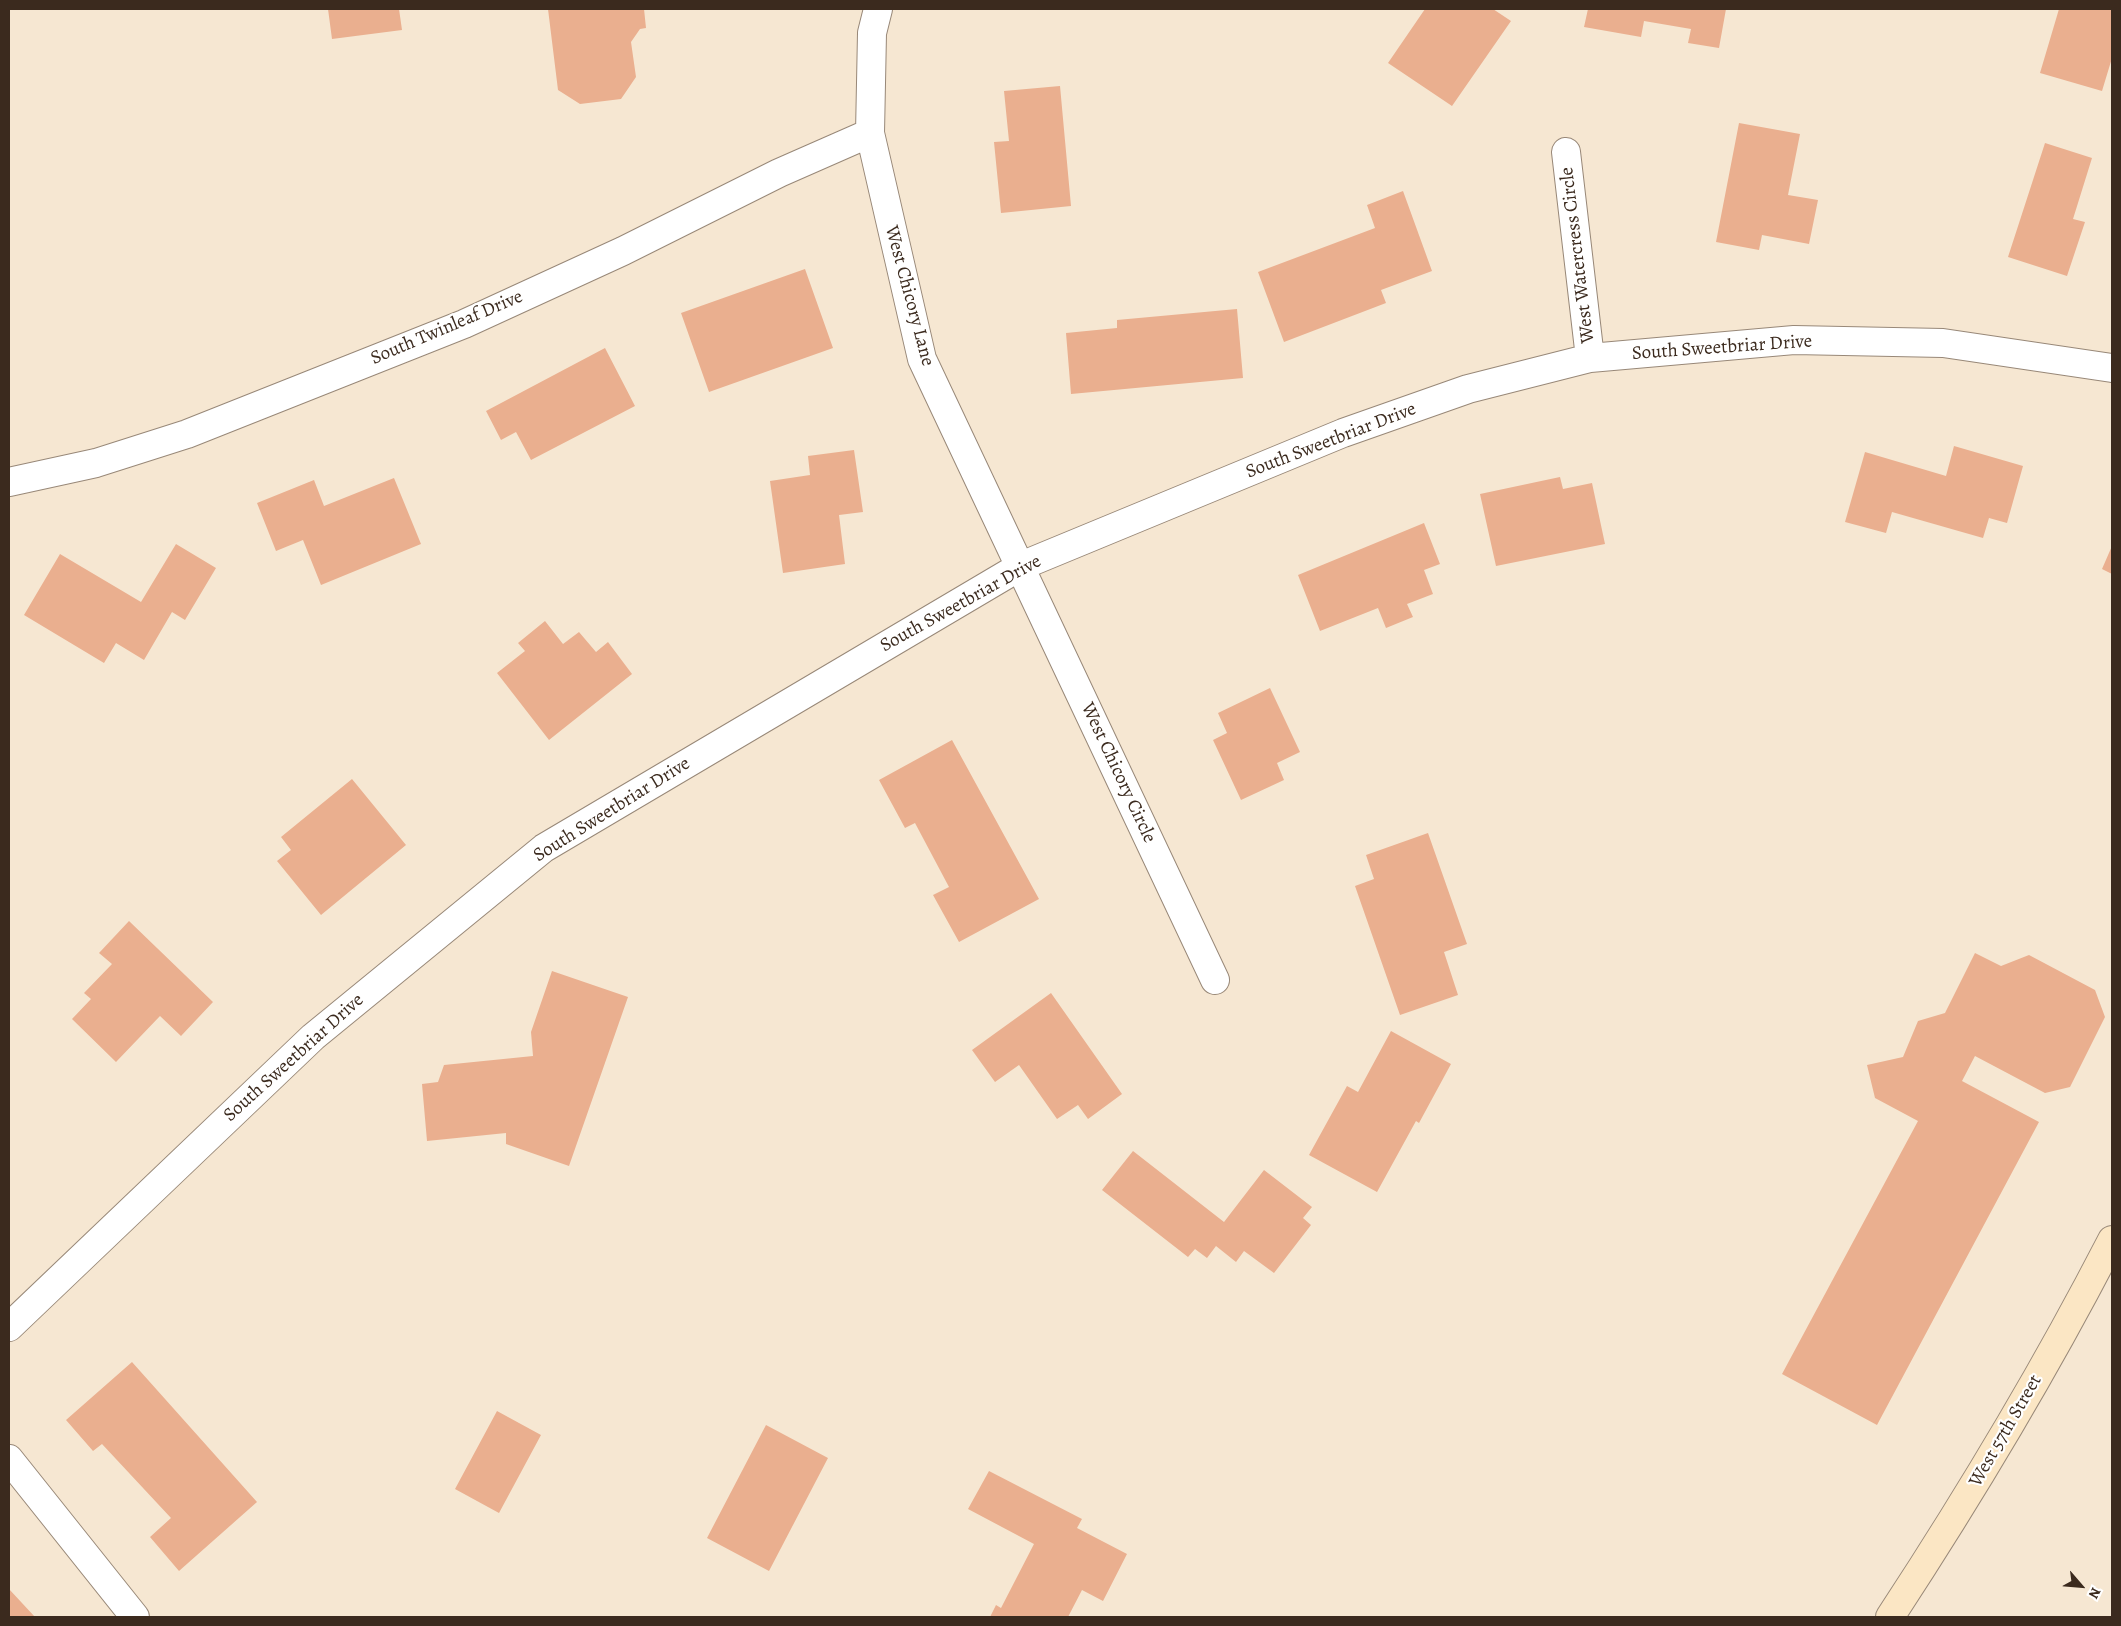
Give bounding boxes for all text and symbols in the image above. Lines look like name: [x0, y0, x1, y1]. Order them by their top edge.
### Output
street label: West Watercress Circle: [1556, 166, 1600, 344]
street label: West Chicory Lane: [879, 223, 939, 369]
street label: South Twinleaf Drive: [368, 286, 526, 370]
street label: South Sweetbriar Drive: [1631, 330, 1813, 366]
street label: South Sweetbriar Drive: [1243, 398, 1419, 484]
street label: South Sweetbriar Drive: [877, 550, 1045, 658]
street label: West Chicory Circle: [1076, 699, 1160, 847]
street label: South Sweetbriar Drive: [529, 753, 695, 867]
street label: South Sweetbriar Drive: [219, 989, 369, 1127]
street label: West 57th Street: [1965, 1371, 2047, 1491]
north arrow: [2056, 1561, 2106, 1611]
text: N: [2084, 1584, 2106, 1602]

